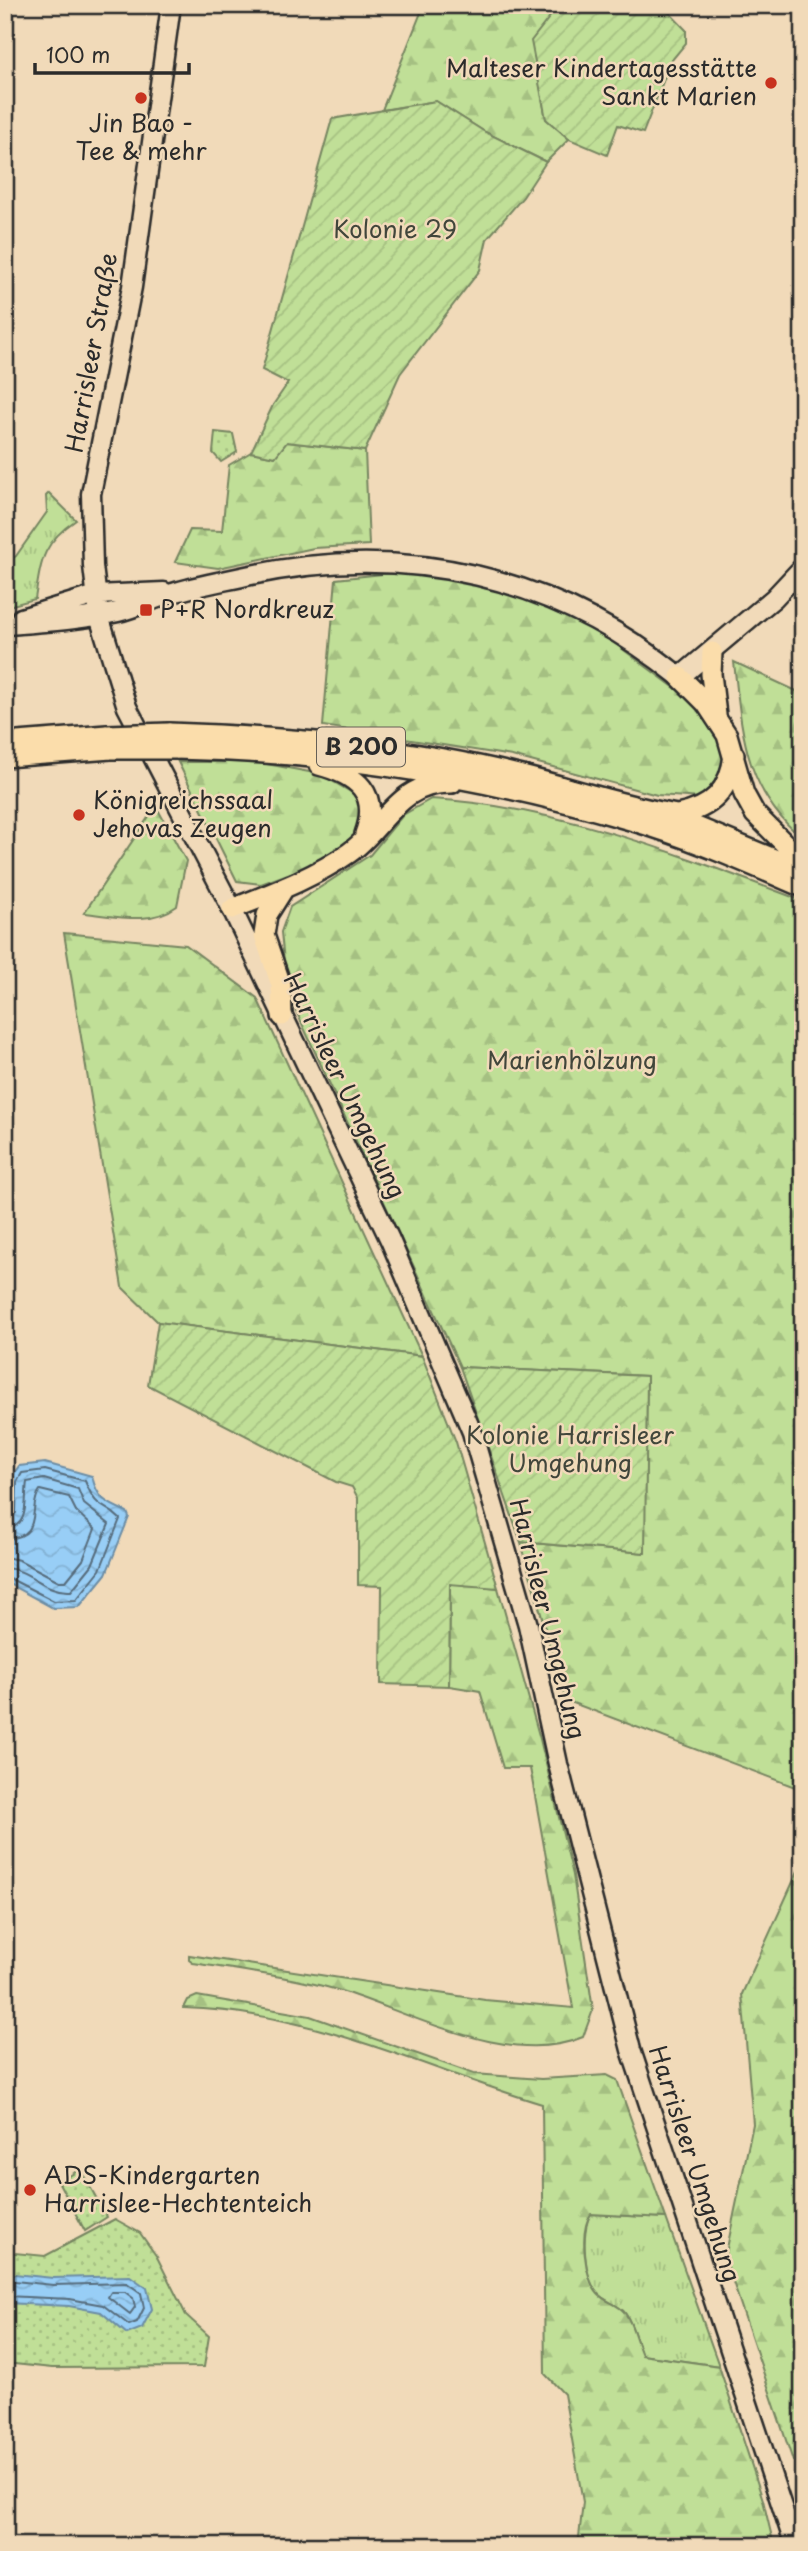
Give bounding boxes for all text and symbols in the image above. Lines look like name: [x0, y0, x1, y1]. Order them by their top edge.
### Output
scale bar: [35, 32, 189, 76]
text: 100 m: [46, 38, 110, 70]
place label: Malteser Kindertagesstätte Sankt Marien: [446, 49, 757, 113]
marker: Malteser Kindertagesstätte Sankt Marien: [763, 75, 779, 91]
marker: Jin Bao - Tee & mehr: [133, 90, 149, 106]
place label: Jin Bao - Tee & mehr: [75, 104, 207, 168]
park label: Kolonie 29: [333, 210, 457, 246]
street label: Harrisleer Straße: [55, 250, 125, 455]
place label: P+R Nordkreuz: [160, 590, 334, 626]
marker: P+R Nordkreuz: [138, 602, 154, 618]
road number: B 200: [317, 727, 405, 766]
place label: Königreichssaal Jehovas Zeugen: [93, 781, 273, 845]
marker: Königreichssaal Jehovas Zeugen: [71, 807, 87, 823]
street label: Harrisleer Umgehung: [275, 966, 416, 1204]
park label: Marienhölzung: [487, 1041, 657, 1077]
park label: Kolonie Harrisleer Umgehung: [466, 1416, 675, 1480]
street label: Harrisleer Umgehung: [502, 1494, 596, 1743]
street label: Harrisleer Umgehung: [641, 2040, 751, 2286]
place label: ADS-Kindergarten Harrislee-Hechtenteich: [44, 2156, 312, 2220]
marker: ADS-Kindergarten Harrislee-Hechtenteich: [22, 2182, 38, 2198]

